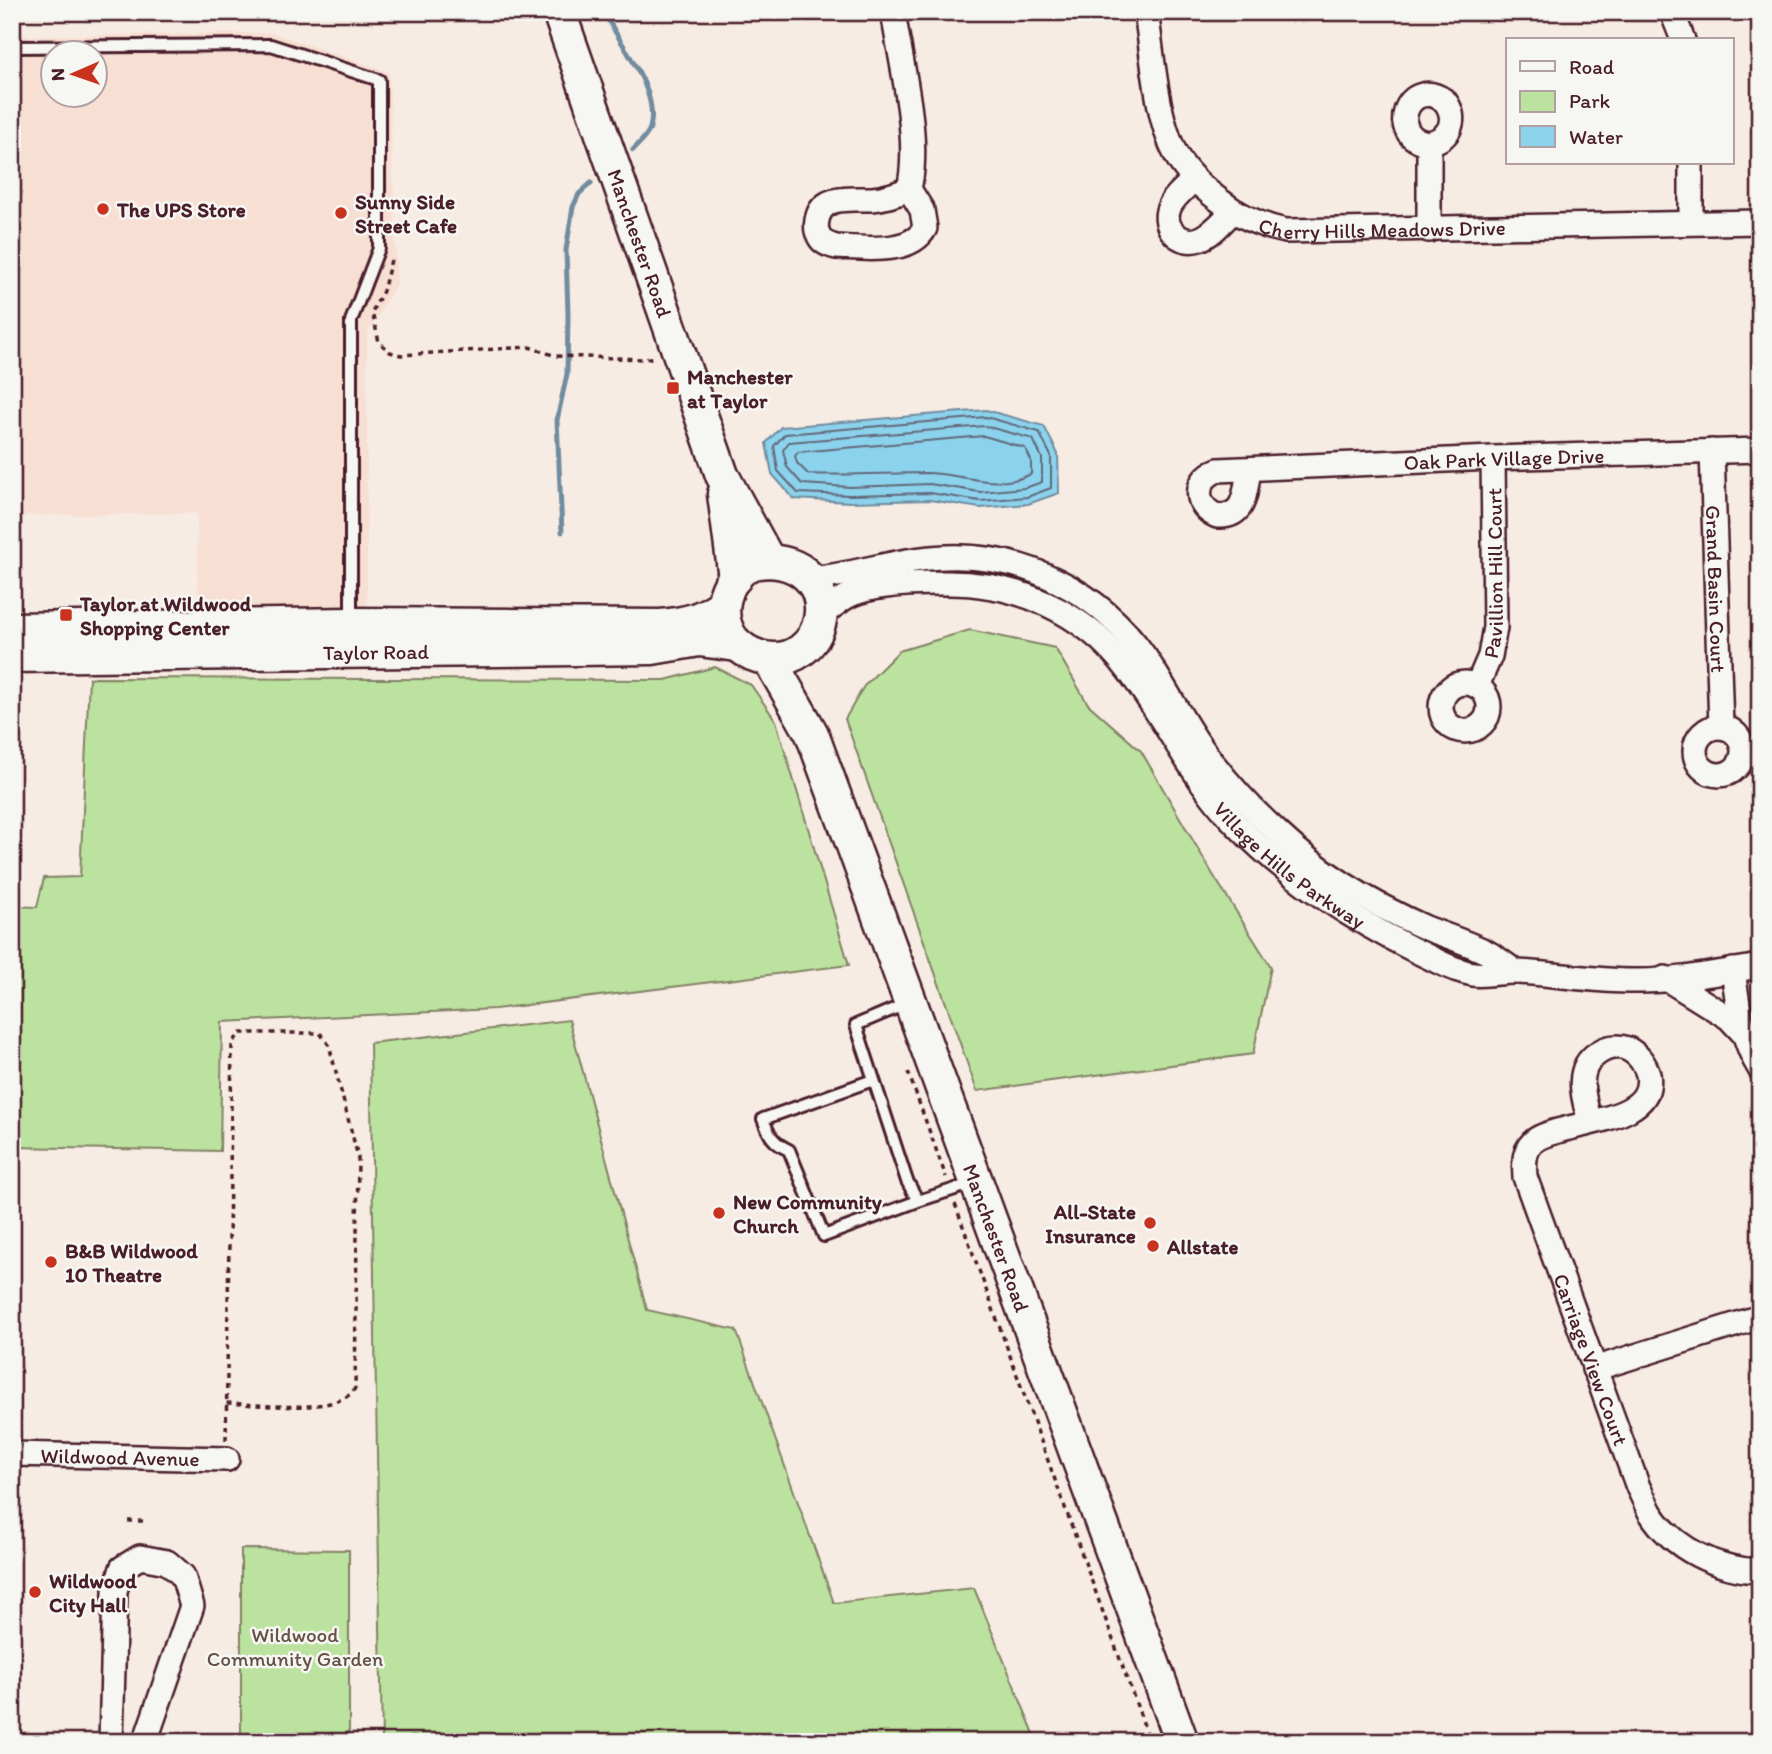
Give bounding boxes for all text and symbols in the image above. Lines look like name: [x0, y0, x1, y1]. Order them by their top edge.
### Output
north arrow: [38, 38, 108, 108]
legend: [1506, 38, 1734, 164]
text: Road: [1569, 54, 1615, 79]
text: N: [46, 68, 69, 81]
text: Park: [1569, 88, 1611, 113]
text: Water: [1569, 124, 1623, 149]
street label: Manchester Road: [603, 165, 678, 321]
place label: Sunny Side Street Cafe: [355, 189, 457, 238]
place label: The UPS Store: [116, 197, 246, 222]
marker: The UPS Store: [95, 201, 111, 217]
marker: Sunny Side Street Cafe: [333, 205, 349, 221]
street label: Cherry Hills Meadows Drive: [1256, 212, 1506, 244]
place label: Manchester at Taylor: [687, 364, 793, 414]
marker: Manchester at Taylor: [665, 380, 681, 396]
street label: Oak Park Village Drive: [1403, 442, 1605, 474]
street label: Pavillion Hill Court: [1477, 488, 1507, 660]
street label: Grand Basin Court: [1701, 505, 1732, 673]
place label: Taylor at Wildwood Shopping Center: [79, 591, 252, 641]
marker: Taylor at Wildwood Shopping Center: [58, 607, 74, 623]
street label: Taylor Road: [323, 638, 429, 665]
street label: Village Hills Parkway: [1209, 796, 1370, 933]
street label: Manchester Road: [958, 1160, 1036, 1315]
place label: New Community Church: [733, 1189, 883, 1238]
place label: All-State Insurance: [1045, 1199, 1136, 1248]
marker: New Community Church: [711, 1205, 727, 1221]
marker: All-State Insurance: [1142, 1215, 1158, 1231]
place label: Allstate: [1166, 1234, 1238, 1259]
place label: B&B Wildwood 10 Theatre: [65, 1238, 198, 1287]
marker: Allstate: [1145, 1238, 1161, 1254]
marker: B&B Wildwood 10 Theatre: [43, 1254, 59, 1270]
street label: Carriage View Court: [1549, 1270, 1634, 1449]
street label: Wildwood Avenue: [40, 1442, 200, 1471]
place label: Wildwood City Hall: [49, 1568, 137, 1618]
marker: Wildwood City Hall: [27, 1584, 43, 1600]
park label: Wildwood Community Garden: [207, 1622, 383, 1671]

